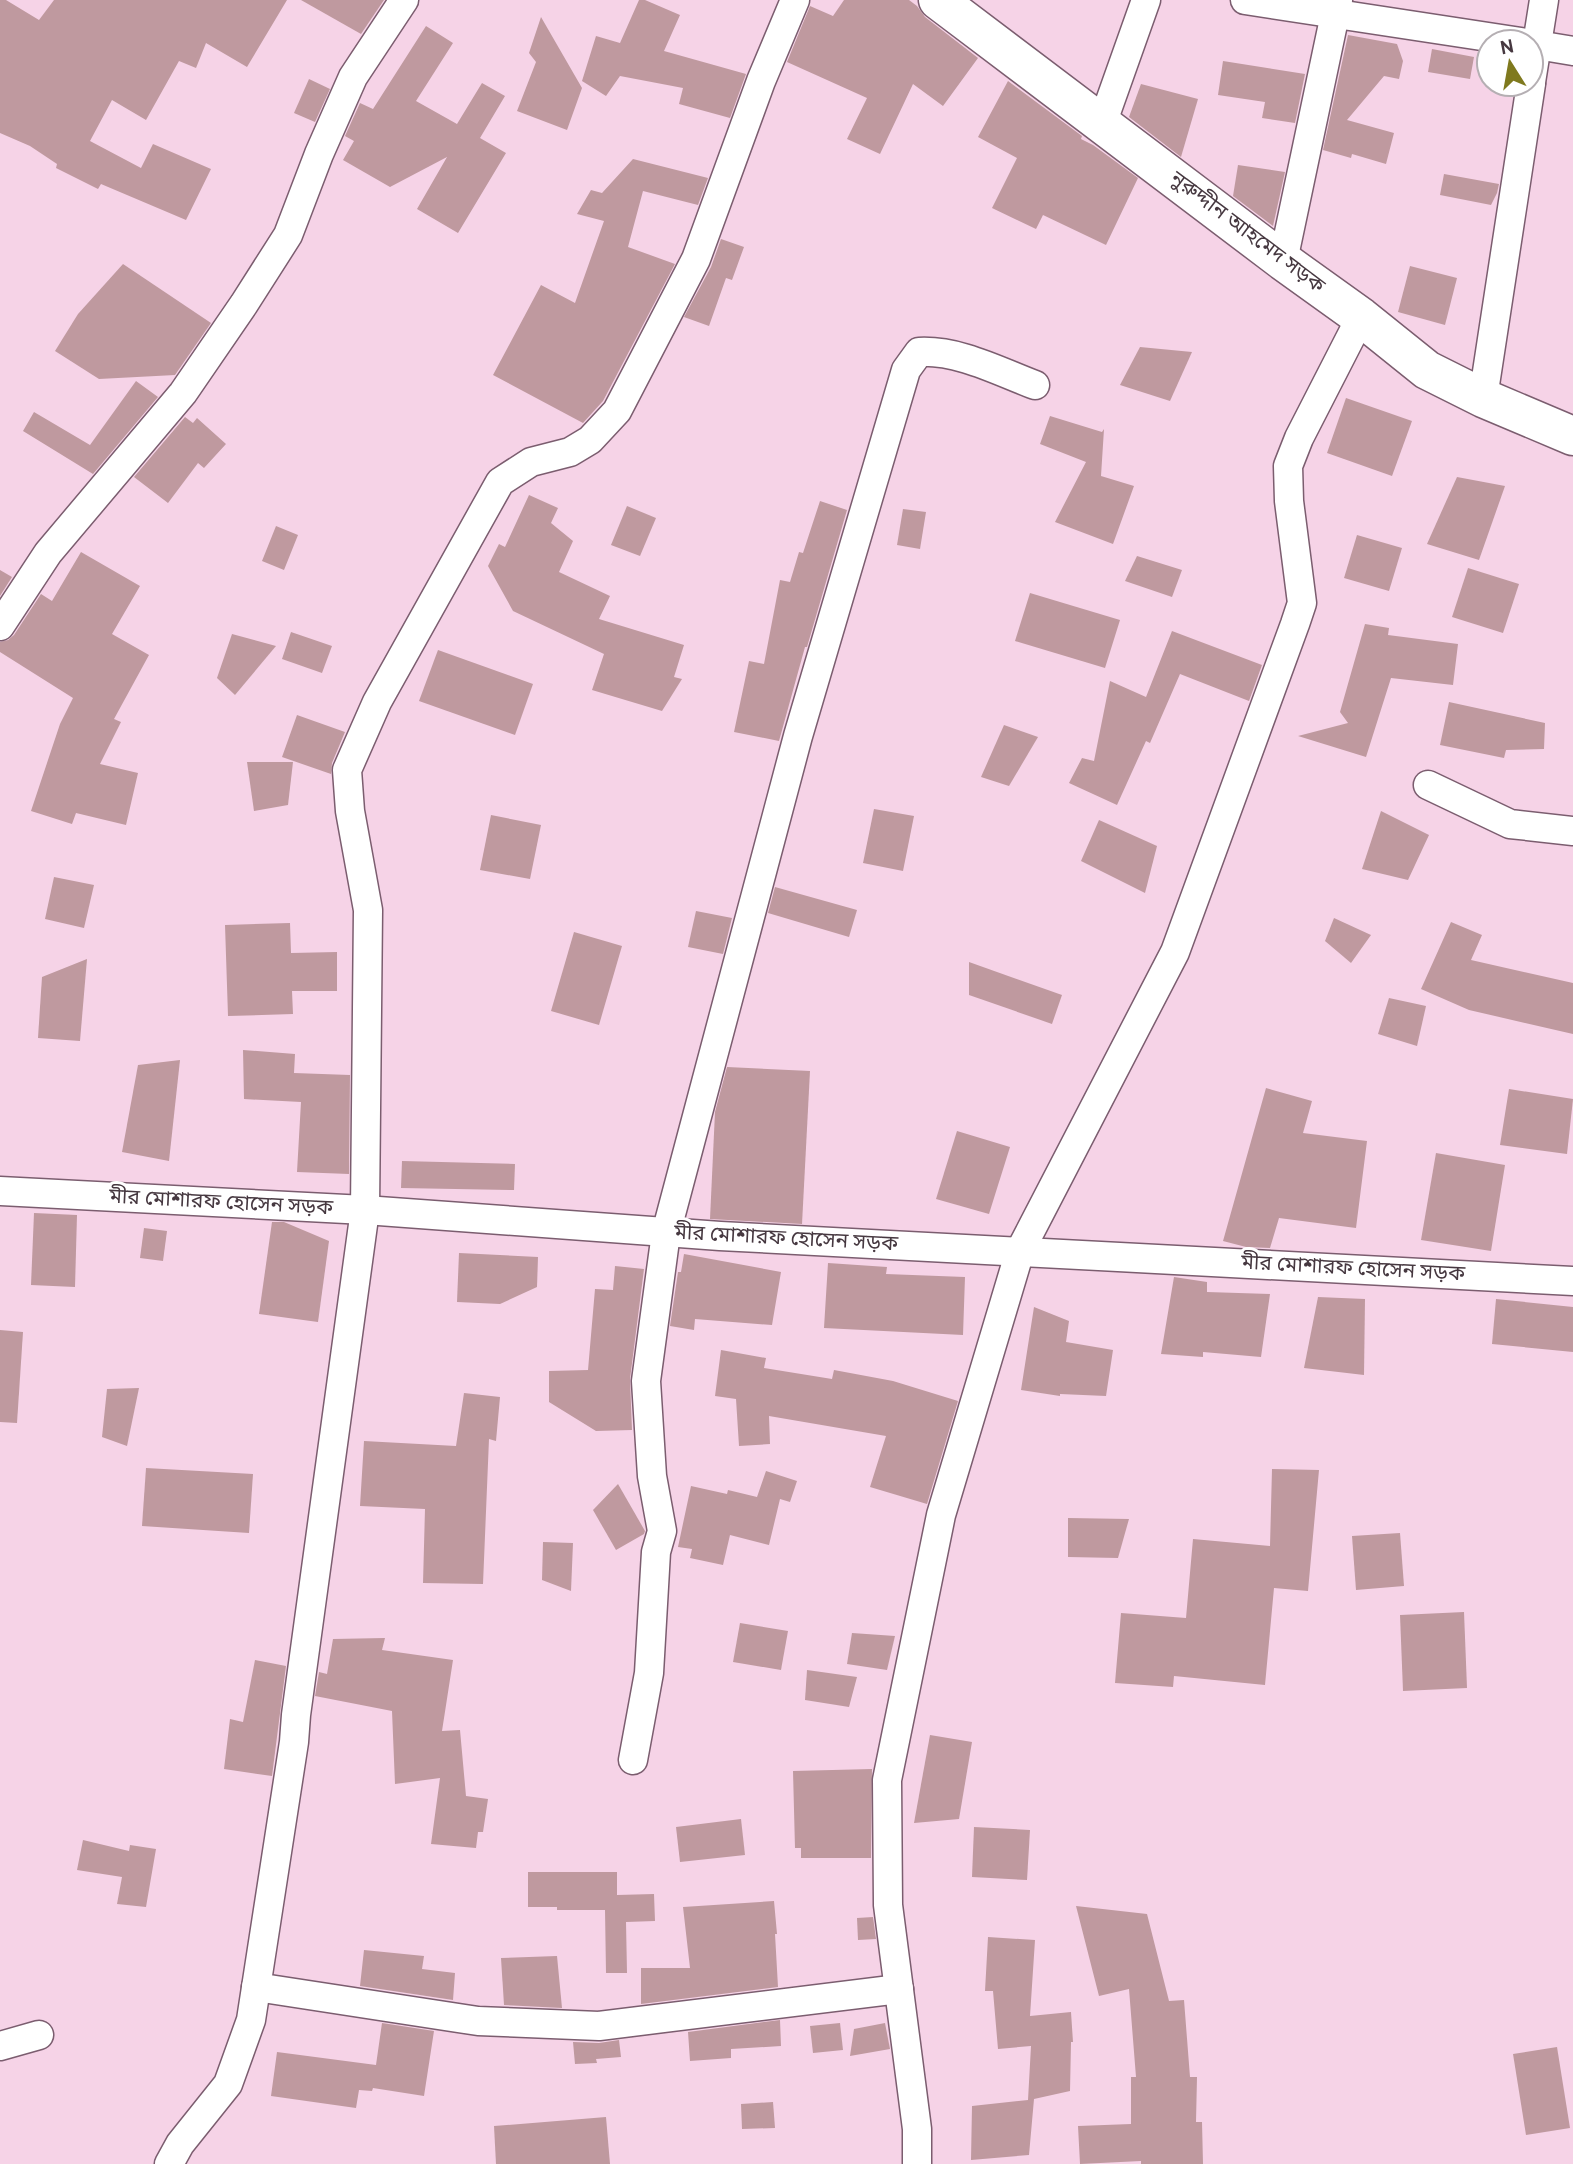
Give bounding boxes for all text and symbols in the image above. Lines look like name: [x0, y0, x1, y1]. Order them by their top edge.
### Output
north arrow: [1475, 28, 1545, 98]
text: N: [1498, 35, 1516, 61]
street label: নুরুদ্দীন আহমেদ সড়ক: [1163, 165, 1331, 301]
street label: মীর মোশারফ হোসেন সড়ক: [107, 1184, 335, 1222]
street label: মীর মোশারফ হোসেন সড়ক: [672, 1220, 900, 1258]
street label: মীর মোশারফ হোসেন সড়ক: [1239, 1250, 1467, 1288]

